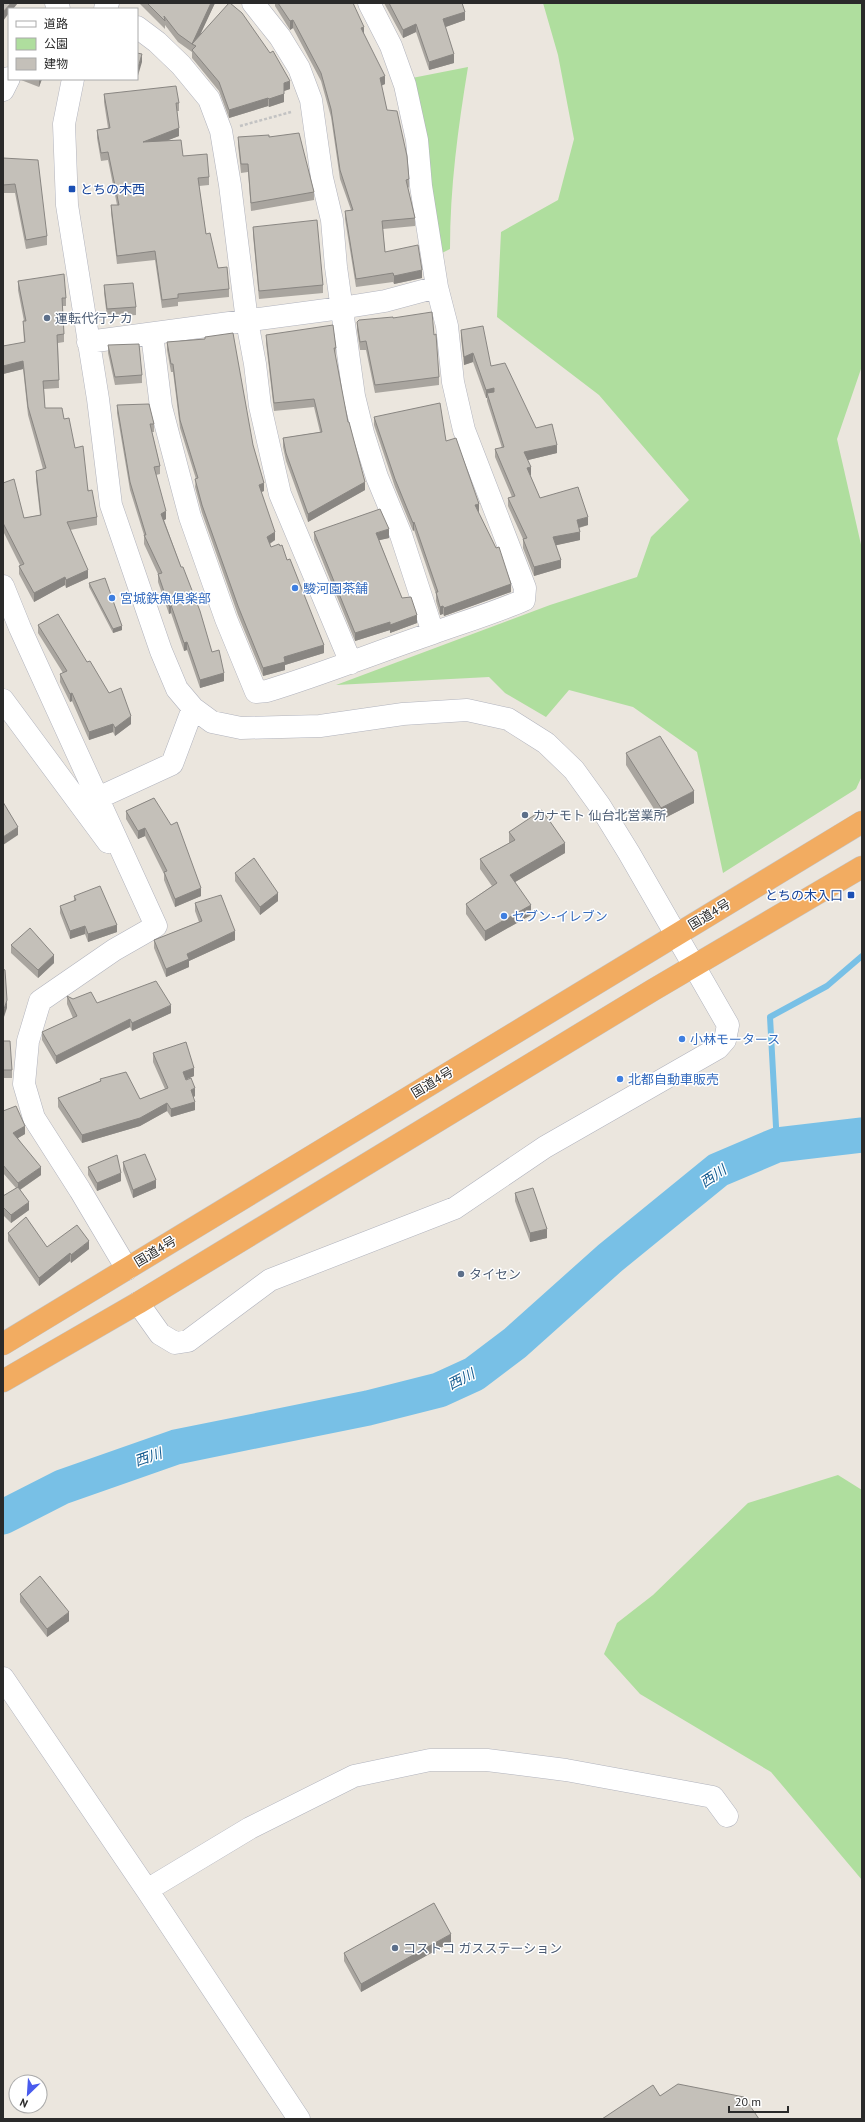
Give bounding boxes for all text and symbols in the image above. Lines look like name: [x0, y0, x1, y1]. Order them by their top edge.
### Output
legend: [8, 8, 138, 80]
text: 道路: [44, 16, 68, 31]
text: 公園: [44, 36, 68, 51]
text: 建物: [44, 56, 68, 71]
place label: とちの木西: [80, 181, 145, 198]
marker: とちの木西: [67, 184, 77, 194]
place label: 運転代行ナカ: [55, 310, 133, 327]
marker: 運転代行ナカ: [42, 313, 52, 323]
place label: 駿河園茶舗: [303, 580, 368, 597]
marker: 駿河園茶舗: [290, 583, 300, 593]
place label: 宮城鉄魚倶楽部: [120, 590, 211, 607]
marker: 宮城鉄魚倶楽部: [107, 593, 117, 603]
place label: カナモト 仙台北営業所: [533, 807, 666, 824]
marker: カナモト 仙台北営業所: [520, 810, 530, 820]
place label: とちの木入口: [765, 887, 843, 904]
marker: とちの木入口: [846, 890, 856, 900]
street label: 国道4号: [685, 895, 733, 934]
place label: セブン-イレブン: [512, 908, 608, 925]
marker: セブン-イレブン: [499, 911, 509, 921]
place label: 小林モータース: [690, 1031, 780, 1048]
marker: 小林モータース: [677, 1034, 687, 1044]
street label: 国道4号: [408, 1063, 456, 1102]
place label: 北都自動車販売: [628, 1071, 719, 1088]
marker: 北都自動車販売: [615, 1074, 625, 1084]
water label: 西川: [696, 1160, 731, 1191]
street label: 国道4号: [131, 1232, 179, 1271]
place label: タイセン: [469, 1266, 521, 1283]
marker: タイセン: [456, 1269, 466, 1279]
water label: 西川: [444, 1364, 479, 1393]
water label: 西川: [132, 1443, 166, 1470]
place label: コストコ ガスステーション: [403, 1940, 562, 1957]
marker: コストコ ガスステーション: [390, 1943, 400, 1953]
north arrow: [8, 2074, 48, 2114]
scale bar: [729, 2088, 788, 2114]
text: 20 m: [735, 2094, 761, 2109]
text: N: [18, 2095, 30, 2111]

